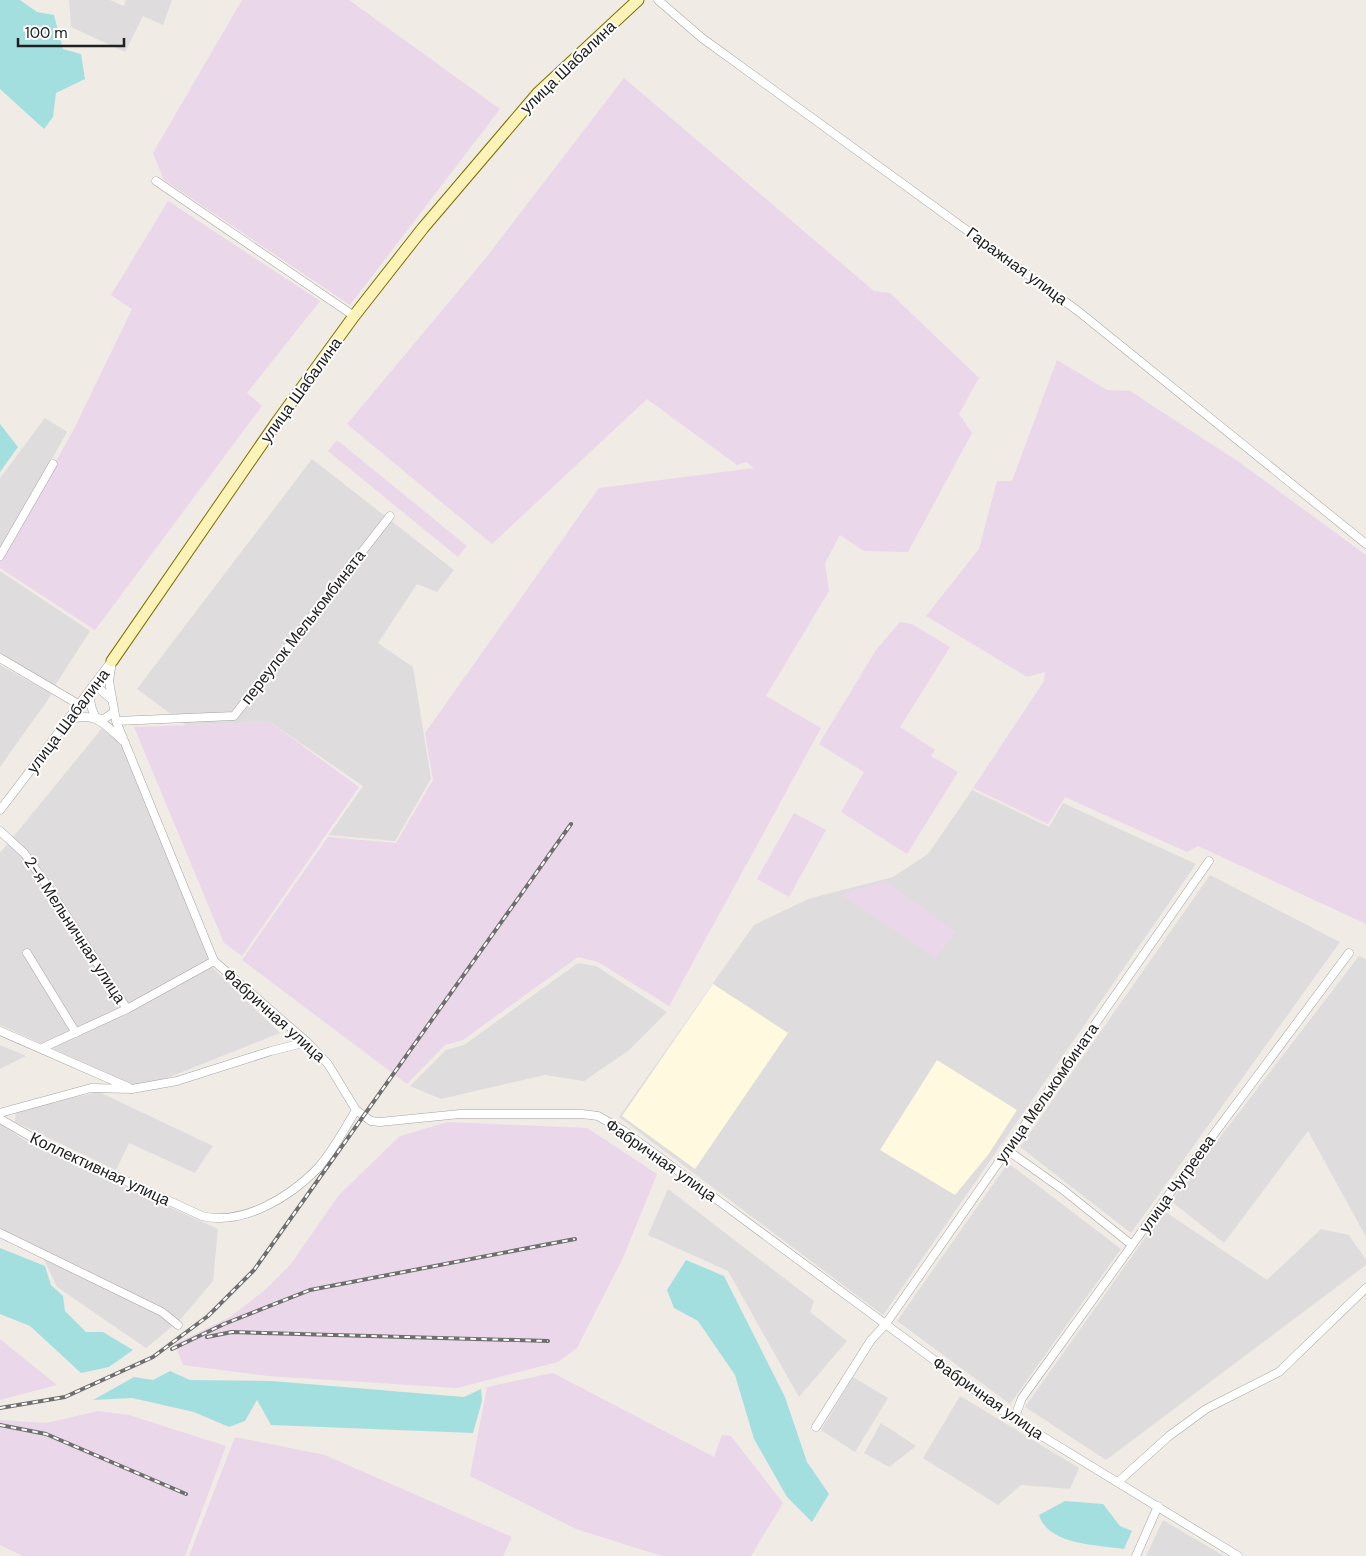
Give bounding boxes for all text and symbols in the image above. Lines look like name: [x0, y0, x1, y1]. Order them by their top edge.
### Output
scale bar: [18, 15, 124, 47]
street label: улица Шабалина: [516, 16, 621, 118]
text: 100 m: [25, 23, 68, 43]
street label: Гаражная улица: [962, 222, 1072, 310]
street label: улица Шабалина: [256, 333, 346, 447]
street label: переулок Мелькомбината: [236, 545, 370, 709]
street label: улица Шабалина: [22, 664, 114, 777]
street label: 2-я Мельничная улица: [20, 853, 130, 1008]
street label: Фабричная улица: [218, 963, 330, 1067]
street label: улица Мелькомбината: [991, 1019, 1103, 1167]
street label: Фабричная улица: [601, 1114, 721, 1206]
street label: Коллективная улица: [27, 1127, 173, 1211]
street label: улица Чугреева: [1134, 1131, 1220, 1237]
street label: Фабричная улица: [928, 1352, 1048, 1444]

